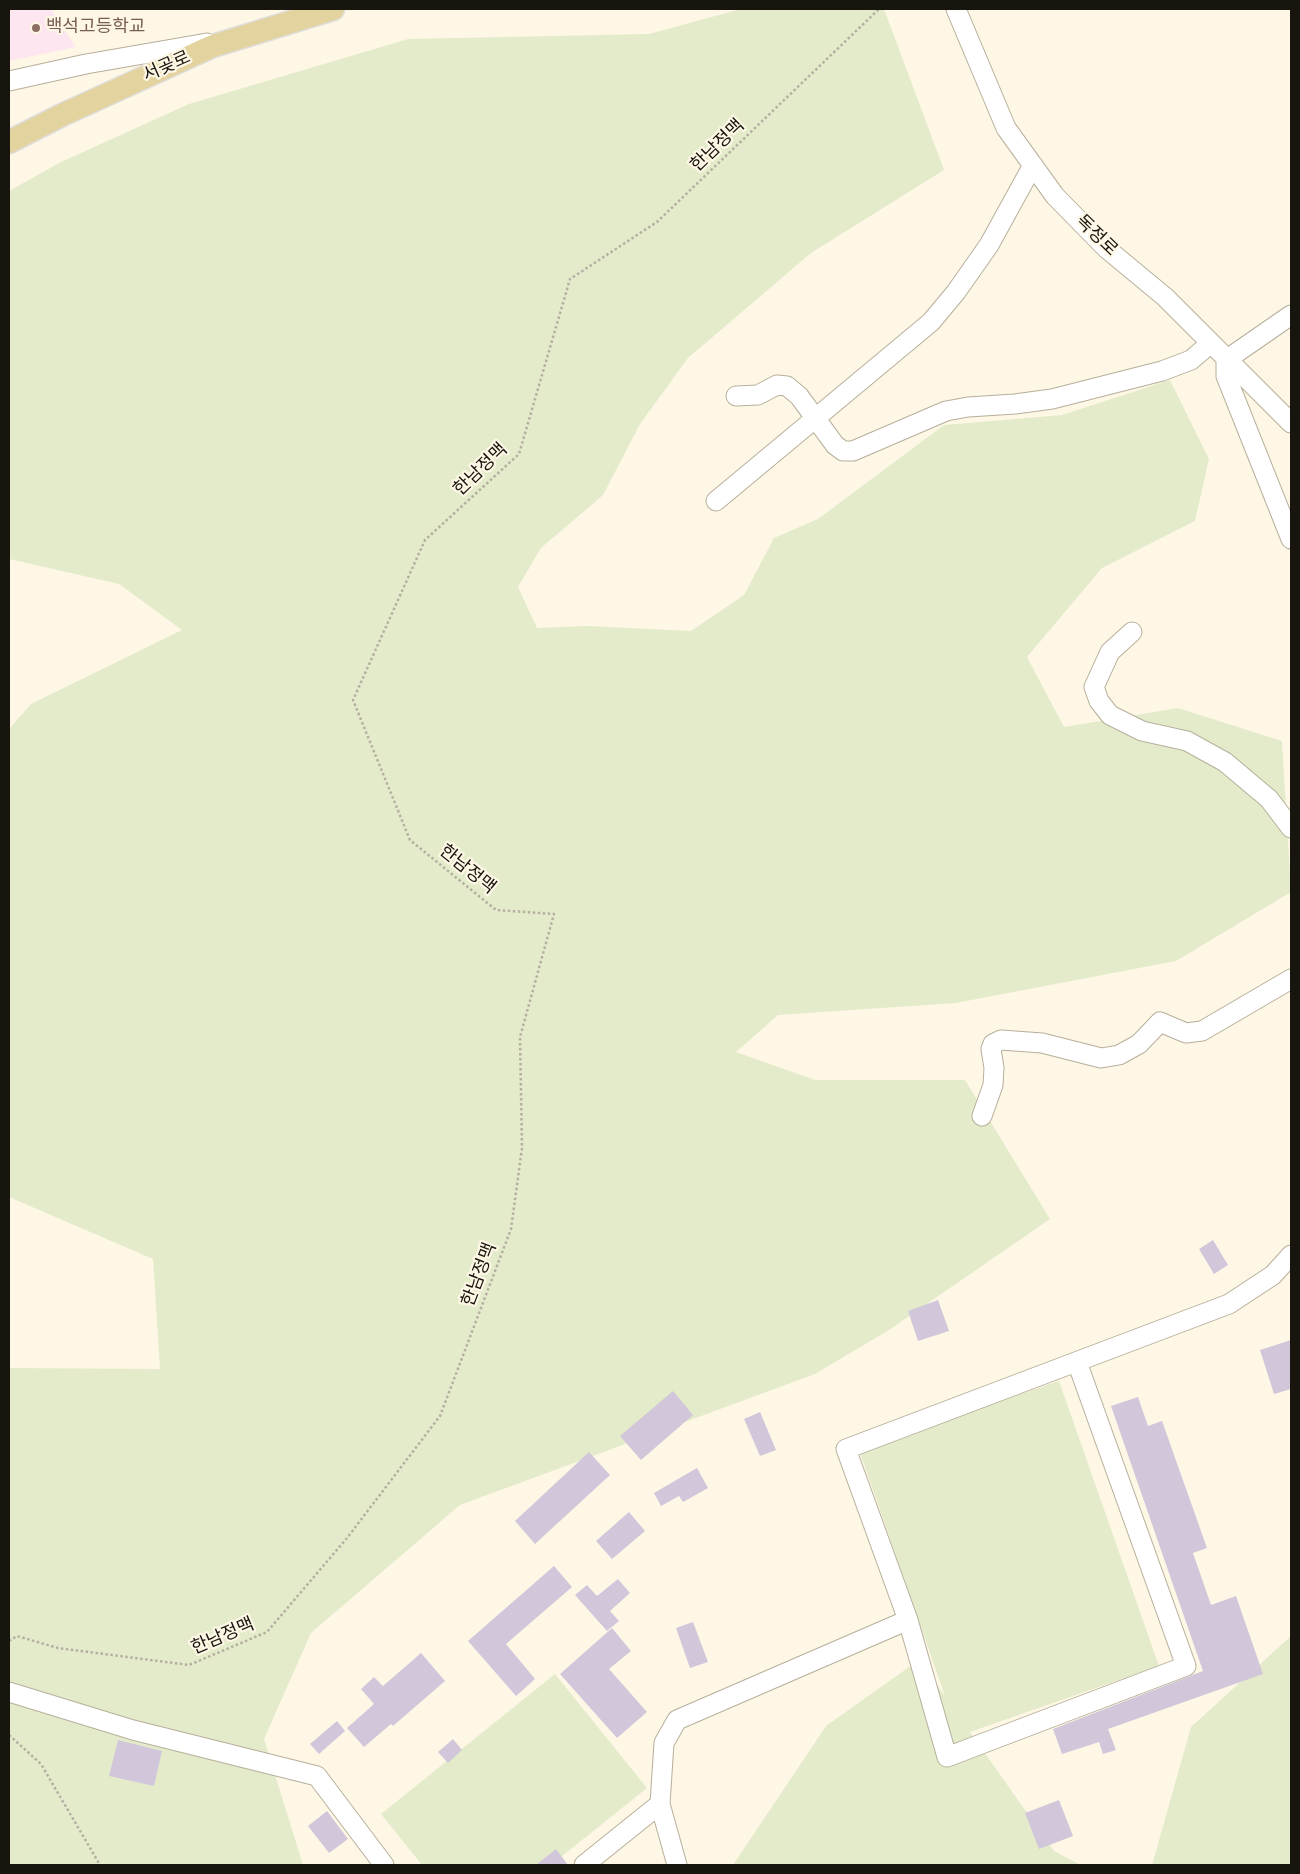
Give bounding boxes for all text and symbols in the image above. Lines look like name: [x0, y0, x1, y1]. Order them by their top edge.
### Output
place label: 백석고등학교: [46, 17, 145, 39]
marker: 백석고등학교: [30, 22, 42, 34]
street label: 서곶로: [140, 47, 194, 87]
street label: 한남정맥: [687, 115, 749, 177]
street label: 독정로: [1071, 211, 1121, 261]
street label: 한남정맥: [450, 439, 512, 501]
street label: 한남정맥: [434, 841, 500, 899]
street label: 한남정맥: [458, 1240, 502, 1310]
street label: 한남정맥: [188, 1614, 258, 1660]

